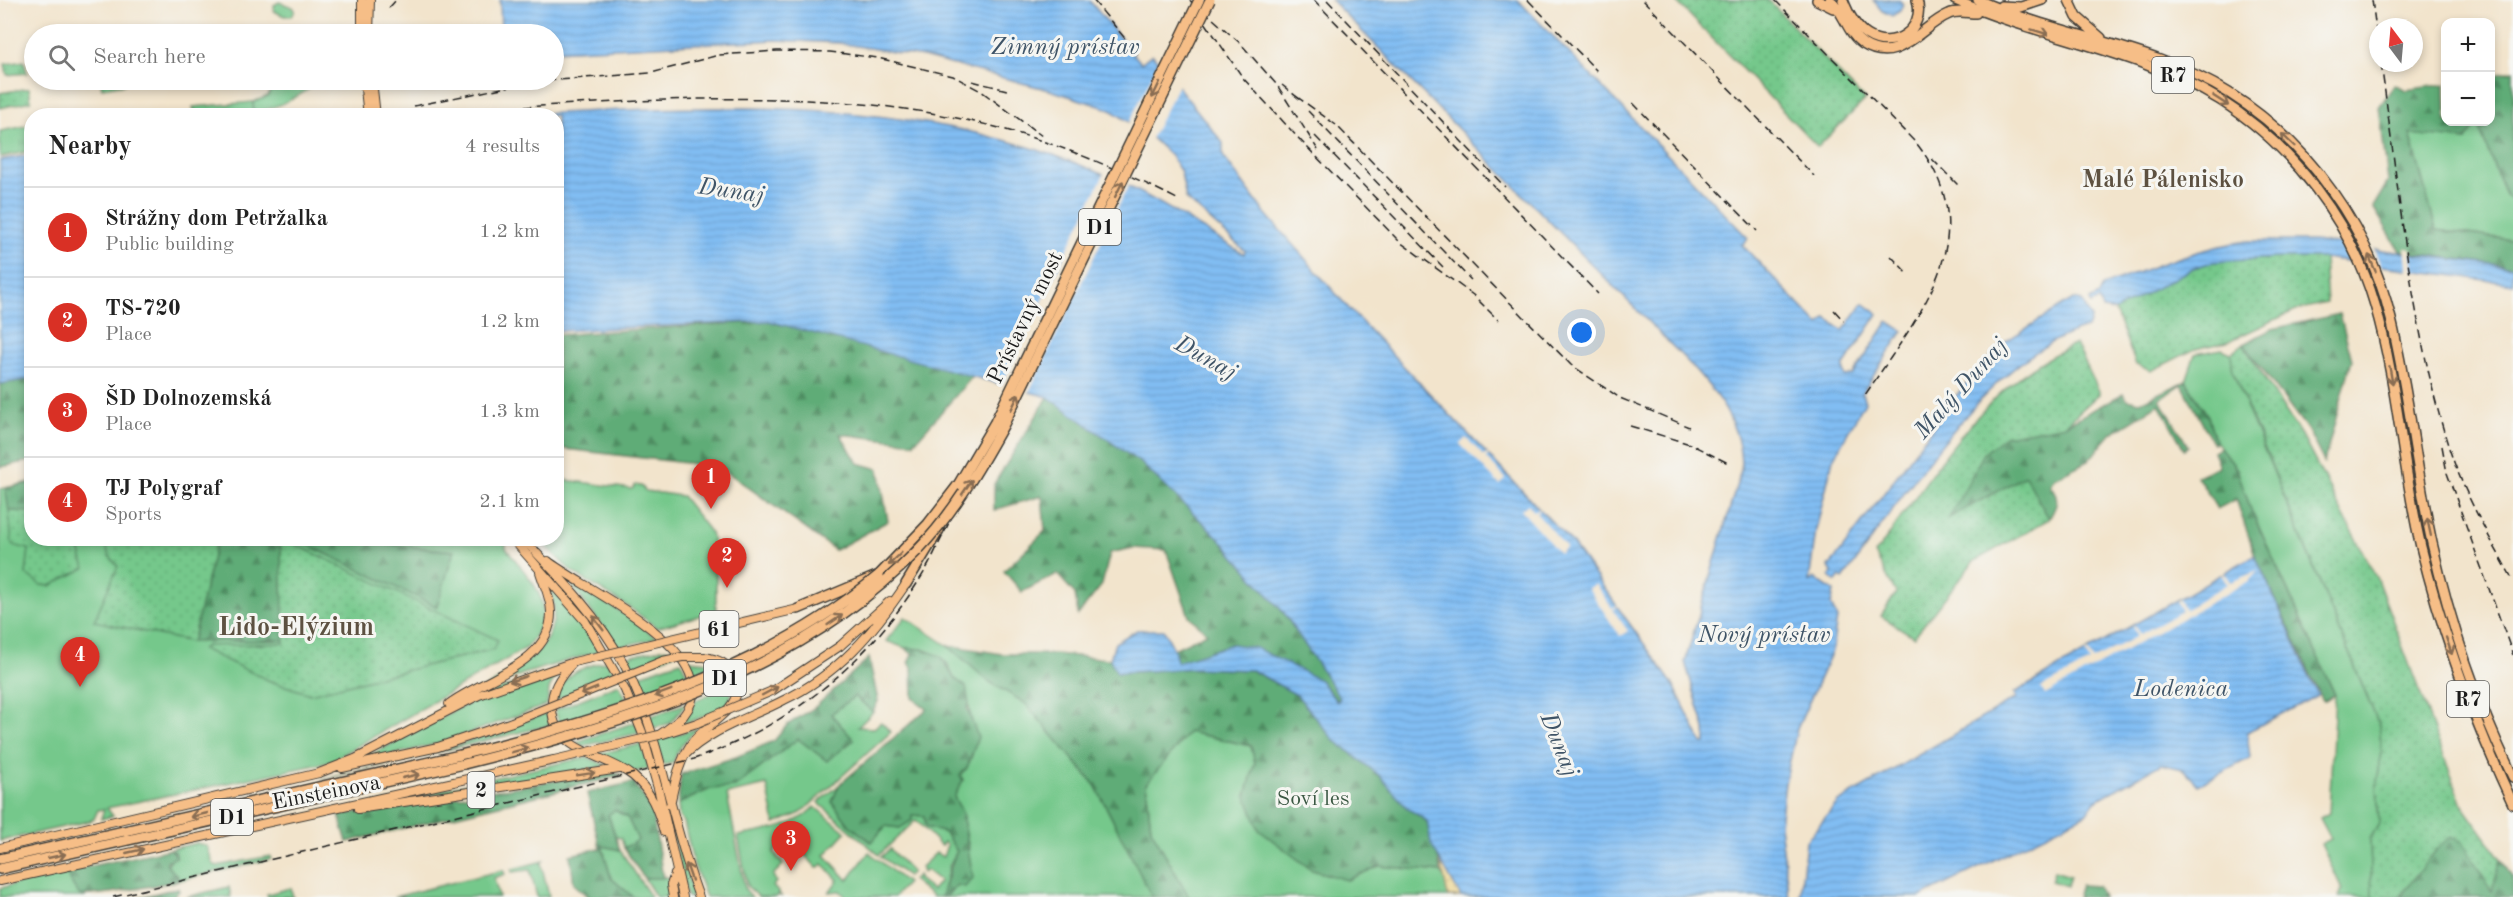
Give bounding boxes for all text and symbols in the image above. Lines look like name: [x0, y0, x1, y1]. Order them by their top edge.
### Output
north arrow: [2369, 18, 2423, 72]
map controls: [2441, 18, 2495, 126]
button: +: [2441, 18, 2495, 72]
search box: [24, 24, 564, 90]
one-way arrow: [2030, 27, 2049, 38]
water label: Zimný prístav: [990, 36, 1140, 60]
icon: search: [45, 41, 78, 74]
text: Search here: [93, 46, 206, 68]
road number: R7: [2152, 57, 2194, 93]
button: −: [2441, 72, 2495, 126]
one-way arrow: [1149, 81, 1161, 99]
one-way arrow: [2213, 95, 2230, 108]
one-way arrow: [2280, 133, 2295, 147]
text: Nearby: [48, 134, 132, 160]
text: 4 results: [465, 137, 540, 157]
district label: Malé Pálenisko: [2082, 169, 2244, 193]
water label: Dunaj: [695, 175, 766, 209]
one-way arrow: [1113, 180, 1125, 198]
text: Strážny dom Petržalka: [105, 208, 328, 230]
road number: D1: [1079, 209, 1121, 245]
text: 1: [62, 222, 73, 242]
text: 1.2 km: [479, 222, 540, 242]
text: Public building: [105, 235, 234, 255]
street label: Prístavný most: [984, 248, 1067, 388]
one-way arrow: [2365, 254, 2376, 272]
text: TS-720: [105, 298, 181, 320]
text: 2: [62, 312, 73, 332]
text: 1.2 km: [479, 312, 540, 332]
your location: [1567, 318, 1596, 347]
text: Place: [105, 325, 152, 345]
water label: Dunaj: [1169, 332, 1241, 386]
water label: Malý Dunaj: [1910, 333, 2013, 445]
one-way arrow: [2386, 364, 2397, 384]
text: ŠD Dolnozemská: [105, 388, 272, 410]
one-way arrow: [1010, 394, 1022, 412]
text: 3: [62, 402, 73, 422]
text: 1.3 km: [479, 402, 540, 422]
text: Place: [105, 415, 152, 435]
pin: 1: [692, 460, 730, 509]
text: TJ Polygraf: [105, 478, 222, 500]
one-way arrow: [962, 479, 974, 496]
text: 4: [62, 492, 73, 512]
text: 2.1 km: [479, 492, 540, 512]
text: Sports: [105, 505, 162, 525]
one-way arrow: [2423, 518, 2434, 537]
pin: 2: [708, 538, 746, 588]
one-way arrow: [887, 552, 902, 567]
road number: 61: [700, 611, 738, 647]
one-way arrow: [826, 613, 843, 625]
district label: Lido-Elýzium: [218, 615, 374, 641]
one-way arrow: [592, 616, 604, 632]
water label: Nový prístav: [1697, 624, 1830, 648]
one-way arrow: [2445, 636, 2456, 655]
pin: 4: [60, 638, 100, 687]
road number: D1: [704, 660, 746, 696]
one-way arrow: [509, 675, 528, 686]
water label: Lodenica: [2133, 678, 2229, 702]
road number: R7: [2447, 681, 2489, 717]
one-way arrow: [761, 685, 779, 697]
one-way arrow: [580, 686, 598, 697]
one-way arrow: [654, 688, 673, 699]
water label: Dunaj: [1534, 709, 1582, 781]
one-way arrow: [511, 744, 530, 755]
one-way arrow: [576, 768, 595, 779]
one-way arrow: [401, 770, 420, 781]
street label: Einsteinova: [270, 772, 383, 814]
road number: 2: [468, 772, 494, 808]
park label: Soví les: [1277, 788, 1350, 810]
road number: D1: [211, 799, 253, 835]
one-way arrow: [189, 809, 208, 821]
pin: 3: [772, 822, 810, 871]
one-way arrow: [125, 845, 145, 856]
one-way arrow: [47, 850, 66, 861]
one-way arrow: [683, 863, 694, 882]

